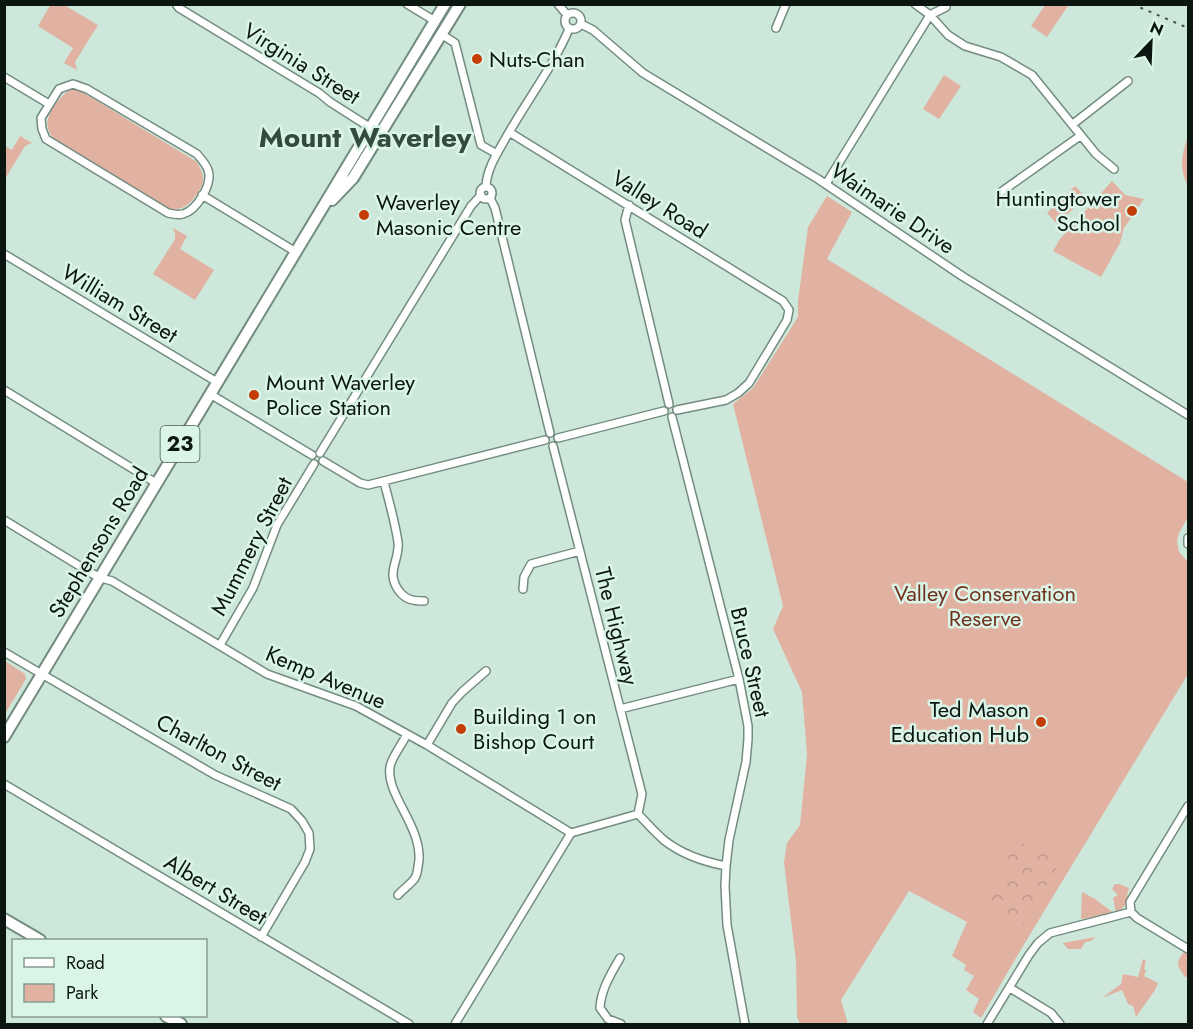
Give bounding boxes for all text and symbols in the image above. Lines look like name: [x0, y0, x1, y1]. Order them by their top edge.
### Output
north arrow: [1121, 12, 1181, 72]
street label: Virginia Street: [237, 14, 367, 112]
text: N: [1146, 16, 1167, 42]
place label: Nuts-Chan: [489, 43, 585, 75]
marker: Nuts-Chan: [470, 52, 484, 66]
district label: Mount Waverley: [259, 117, 472, 158]
street label: Waimarie Drive: [824, 155, 962, 261]
street label: Valley Road: [606, 162, 714, 246]
place label: Huntingtower School: [996, 182, 1120, 239]
place label: Waverley Masonic Centre: [376, 186, 521, 243]
marker: Huntingtower School: [1125, 204, 1139, 218]
marker: Waverley Masonic Centre: [357, 208, 371, 222]
street label: William Street: [56, 256, 185, 351]
place label: Mount Waverley Police Station: [266, 366, 415, 423]
marker: Mount Waverley Police Station: [247, 388, 261, 402]
road number: 23: [160, 426, 200, 462]
street label: Stephensons Road: [40, 460, 156, 624]
street label: Mummery Street: [202, 470, 300, 621]
street label: The Highway: [587, 564, 647, 689]
park label: Valley Conservation Reserve: [894, 577, 1076, 634]
street label: Bruce Street: [723, 604, 779, 721]
street label: Kemp Avenue: [261, 637, 391, 717]
place label: Ted Mason Education Hub: [891, 693, 1029, 750]
place label: Building 1 on Bishop Court: [473, 700, 597, 757]
street label: Charlton Street: [151, 706, 288, 799]
marker: Ted Mason Education Hub: [1034, 715, 1048, 729]
marker: Building 1 on Bishop Court: [454, 722, 468, 736]
street label: Albert Street: [158, 846, 274, 933]
legend: [12, 939, 207, 1017]
text: Road: [66, 950, 105, 976]
text: Park: [66, 980, 98, 1006]

